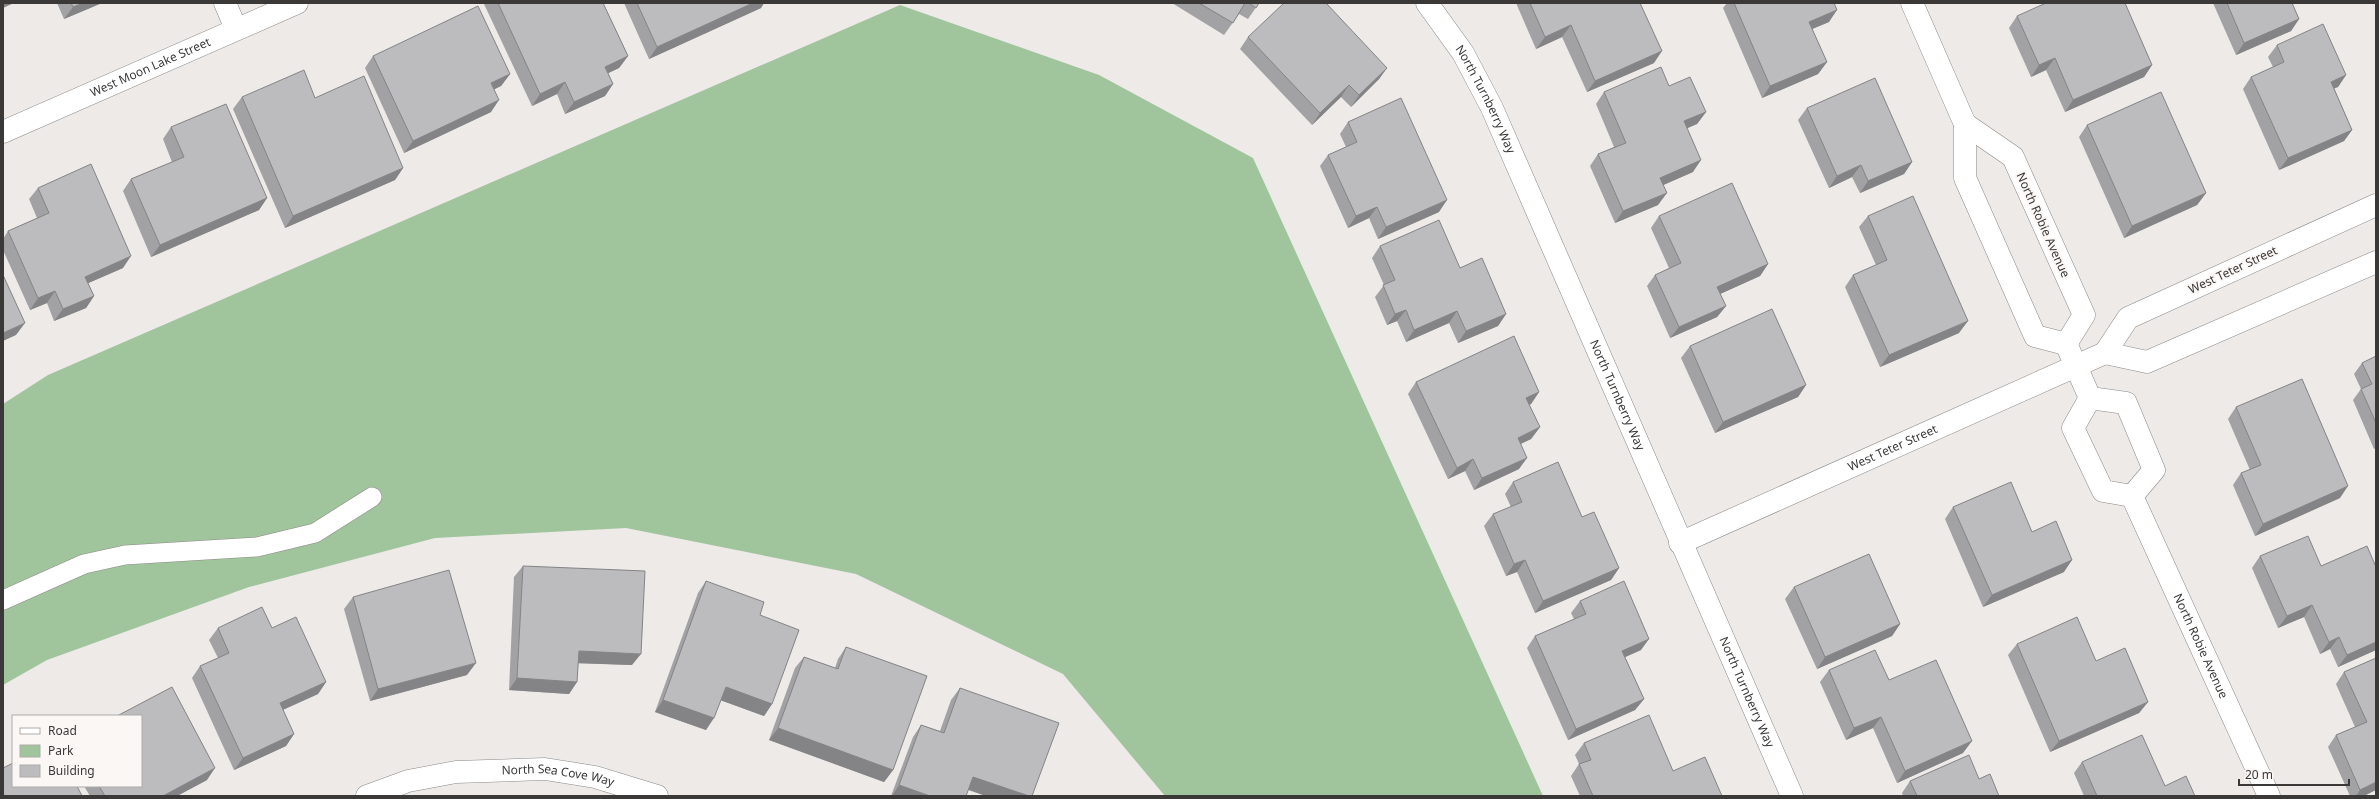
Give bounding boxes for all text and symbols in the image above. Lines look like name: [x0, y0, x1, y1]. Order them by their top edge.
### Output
street label: West Moon Lake Street: [87, 33, 214, 101]
street label: North Turnberry Way: [1452, 41, 1520, 157]
street label: North Robie Avenue: [2013, 170, 2074, 280]
street label: West Teter Street: [2186, 241, 2281, 298]
street label: North Turnberry Way: [1586, 337, 1650, 454]
street label: West Teter Street: [1845, 420, 1941, 475]
street label: North Robie Avenue: [2170, 591, 2232, 701]
street label: North Turnberry Way: [1716, 634, 1779, 751]
legend: [12, 715, 142, 787]
text: Road: [48, 722, 77, 739]
text: Park: [48, 742, 74, 759]
street label: North Sea Cove Way: [501, 760, 617, 791]
scale bar: [2239, 761, 2349, 787]
text: Building: [48, 762, 95, 779]
text: 20 m: [2245, 766, 2273, 783]

